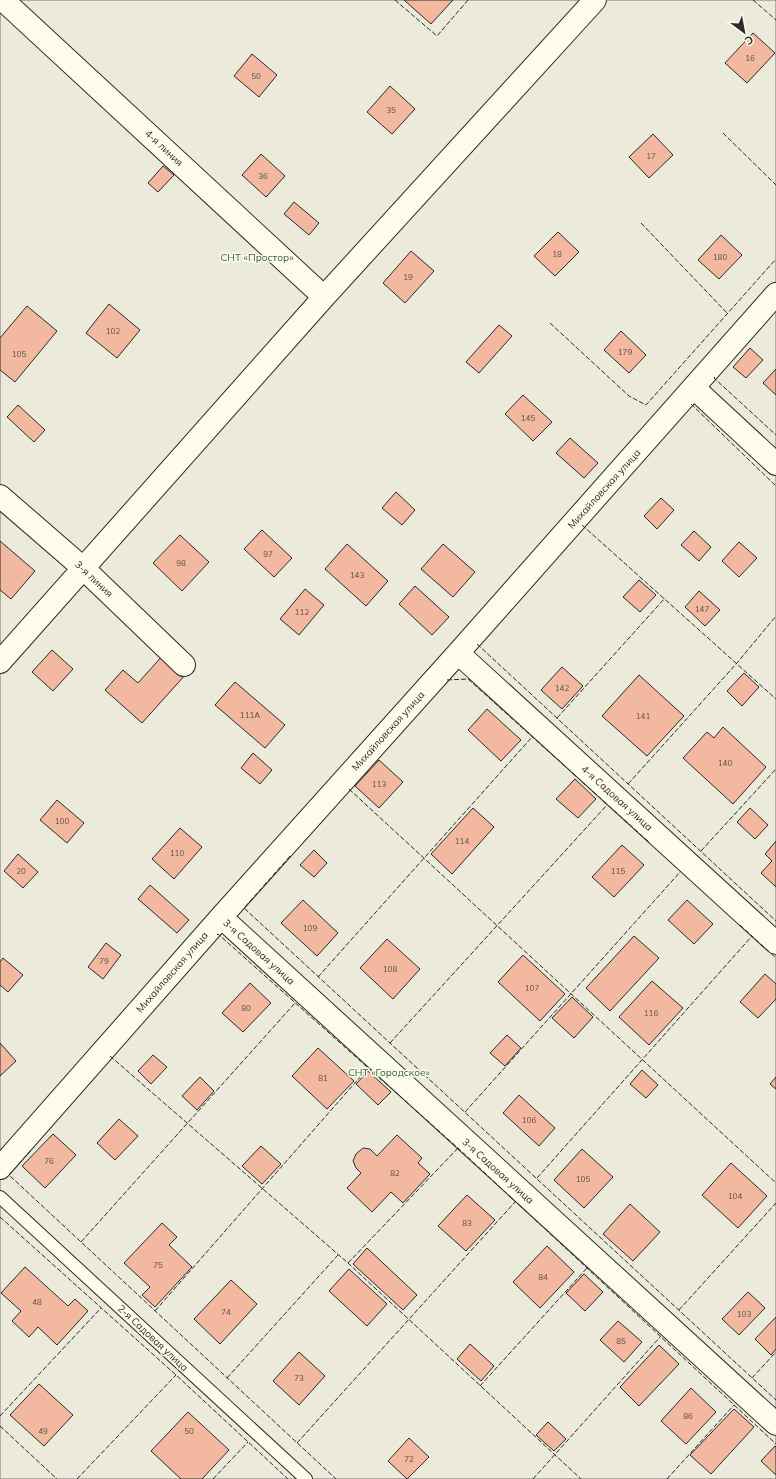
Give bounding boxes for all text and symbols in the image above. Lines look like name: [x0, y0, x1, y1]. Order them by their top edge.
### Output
north arrow: [724, 12, 764, 52]
text: С: [742, 33, 756, 49]
house number: 16: [745, 53, 755, 63]
house number: 50: [251, 71, 261, 81]
house number: 35: [386, 105, 396, 115]
street label: 4-я линия: [142, 127, 186, 169]
house number: 17: [646, 151, 656, 161]
house number: 36: [258, 171, 268, 181]
house number: 18: [552, 249, 562, 259]
park label: СНТ «Простор»: [220, 251, 294, 264]
house number: 180: [713, 252, 727, 262]
house number: 19: [403, 272, 413, 282]
house number: 102: [106, 326, 120, 336]
house number: 179: [618, 347, 632, 357]
house number: 105: [12, 349, 26, 359]
house number: 145: [521, 413, 535, 423]
street label: Михайловская улица: [565, 446, 643, 532]
house number: 97: [263, 549, 273, 559]
street label: 3-я линия: [72, 558, 116, 600]
house number: 98: [176, 558, 186, 568]
house number: 143: [350, 570, 364, 580]
house number: 147: [695, 604, 709, 614]
house number: 112: [295, 607, 309, 617]
house number: 142: [555, 683, 569, 693]
street label: Михайловская улица: [349, 688, 427, 774]
house number: 111А: [240, 710, 260, 720]
house number: 141: [636, 711, 650, 721]
house number: 140: [718, 758, 732, 768]
street label: 4-я Садовая улица: [578, 762, 656, 834]
house number: 113: [372, 779, 386, 789]
house number: 100: [55, 816, 69, 826]
house number: 114: [455, 836, 469, 846]
house number: 110: [170, 848, 184, 858]
house number: 20: [16, 866, 26, 876]
house number: 115: [611, 866, 625, 876]
street label: 3-я Садовая улица: [220, 916, 298, 988]
house number: 109: [303, 923, 317, 933]
street label: Михайловская улица: [133, 929, 211, 1015]
house number: 79: [99, 956, 109, 966]
house number: 108: [383, 964, 397, 974]
house number: 107: [525, 983, 539, 993]
house number: 80: [241, 1003, 251, 1013]
house number: 116: [644, 1008, 658, 1018]
park label: СНТ «Городское»: [348, 1066, 431, 1079]
house number: 81: [318, 1073, 328, 1083]
house number: 106: [522, 1115, 536, 1125]
street label: 3-я Садовая улица: [459, 1135, 537, 1207]
house number: 76: [44, 1156, 54, 1166]
house number: 82: [390, 1168, 400, 1178]
house number: 105: [576, 1174, 590, 1184]
house number: 104: [728, 1191, 742, 1201]
house number: 83: [462, 1218, 472, 1228]
house number: 75: [153, 1260, 163, 1270]
house number: 84: [538, 1272, 548, 1282]
house number: 48: [32, 1297, 42, 1307]
street label: 2-я Садовая улица: [115, 1302, 191, 1374]
house number: 74: [221, 1307, 231, 1317]
house number: 103: [737, 1309, 751, 1319]
house number: 85: [616, 1336, 626, 1346]
house number: 73: [294, 1373, 304, 1383]
house number: 86: [683, 1411, 693, 1421]
house number: 49: [38, 1426, 48, 1436]
house number: 50: [184, 1426, 194, 1436]
house number: 72: [404, 1454, 414, 1464]

